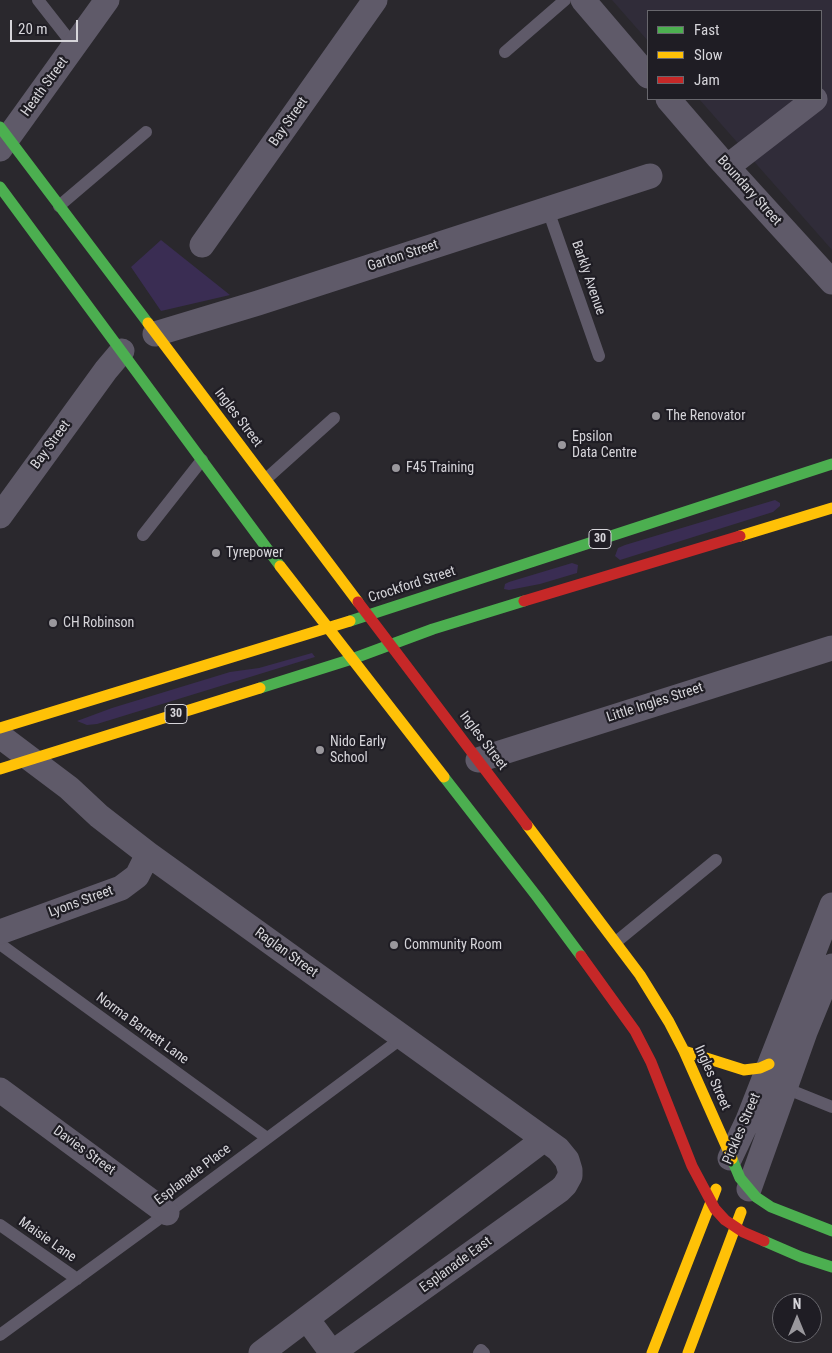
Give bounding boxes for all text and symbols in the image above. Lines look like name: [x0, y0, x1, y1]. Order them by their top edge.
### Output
scale bar: [12, 10, 80, 42]
legend: [647, 10, 822, 100]
text: 20 m: [18, 20, 48, 38]
text: Fast: [694, 21, 719, 39]
text: Slow: [694, 46, 723, 64]
street label: Heath Street: [18, 54, 72, 120]
text: Jam: [694, 71, 720, 89]
street label: Bay Street: [266, 94, 312, 150]
street label: Boundary Street: [713, 153, 785, 229]
street label: Garton Street: [365, 237, 441, 275]
street label: Barkly Avenue: [567, 239, 609, 317]
street label: Ingles Street: [210, 385, 266, 451]
place label: The Renovator: [666, 408, 745, 424]
marker: The Renovator: [650, 410, 662, 422]
street label: Bay Street: [28, 417, 74, 473]
place label: Epsilon Data Centre: [572, 429, 637, 462]
marker: Epsilon Data Centre: [556, 439, 568, 451]
place label: F45 Training: [406, 460, 474, 476]
marker: F45 Training: [390, 462, 402, 474]
road number: 30: [589, 530, 611, 548]
place label: Tyrepower: [226, 545, 283, 561]
marker: Tyrepower: [210, 547, 222, 559]
street label: Crockford Street: [366, 563, 458, 607]
place label: CH Robinson: [63, 615, 134, 631]
marker: CH Robinson: [47, 617, 59, 629]
street label: Little Ingles Street: [605, 679, 705, 727]
road number: 30: [165, 704, 187, 724]
street label: Ingles Street: [455, 708, 511, 774]
place label: Nido Early School: [330, 734, 386, 766]
marker: Nido Early School: [314, 744, 326, 756]
street label: Lyons Street: [46, 883, 116, 921]
street label: Raglan Street: [251, 925, 321, 981]
place label: Community Room: [404, 937, 502, 953]
marker: Community Room: [388, 939, 400, 951]
street label: Norma Barnett Lane: [92, 990, 192, 1068]
street label: Ingles Street: [690, 1043, 734, 1113]
street label: Pickles Street: [719, 1091, 765, 1167]
street label: Davies Street: [50, 1123, 118, 1179]
street label: Esplanade Place: [152, 1141, 234, 1209]
street label: Maisie Lane: [15, 1214, 79, 1266]
street label: Esplanade East: [417, 1233, 495, 1297]
north arrow: [772, 1293, 822, 1343]
text: N: [793, 1296, 801, 1312]

